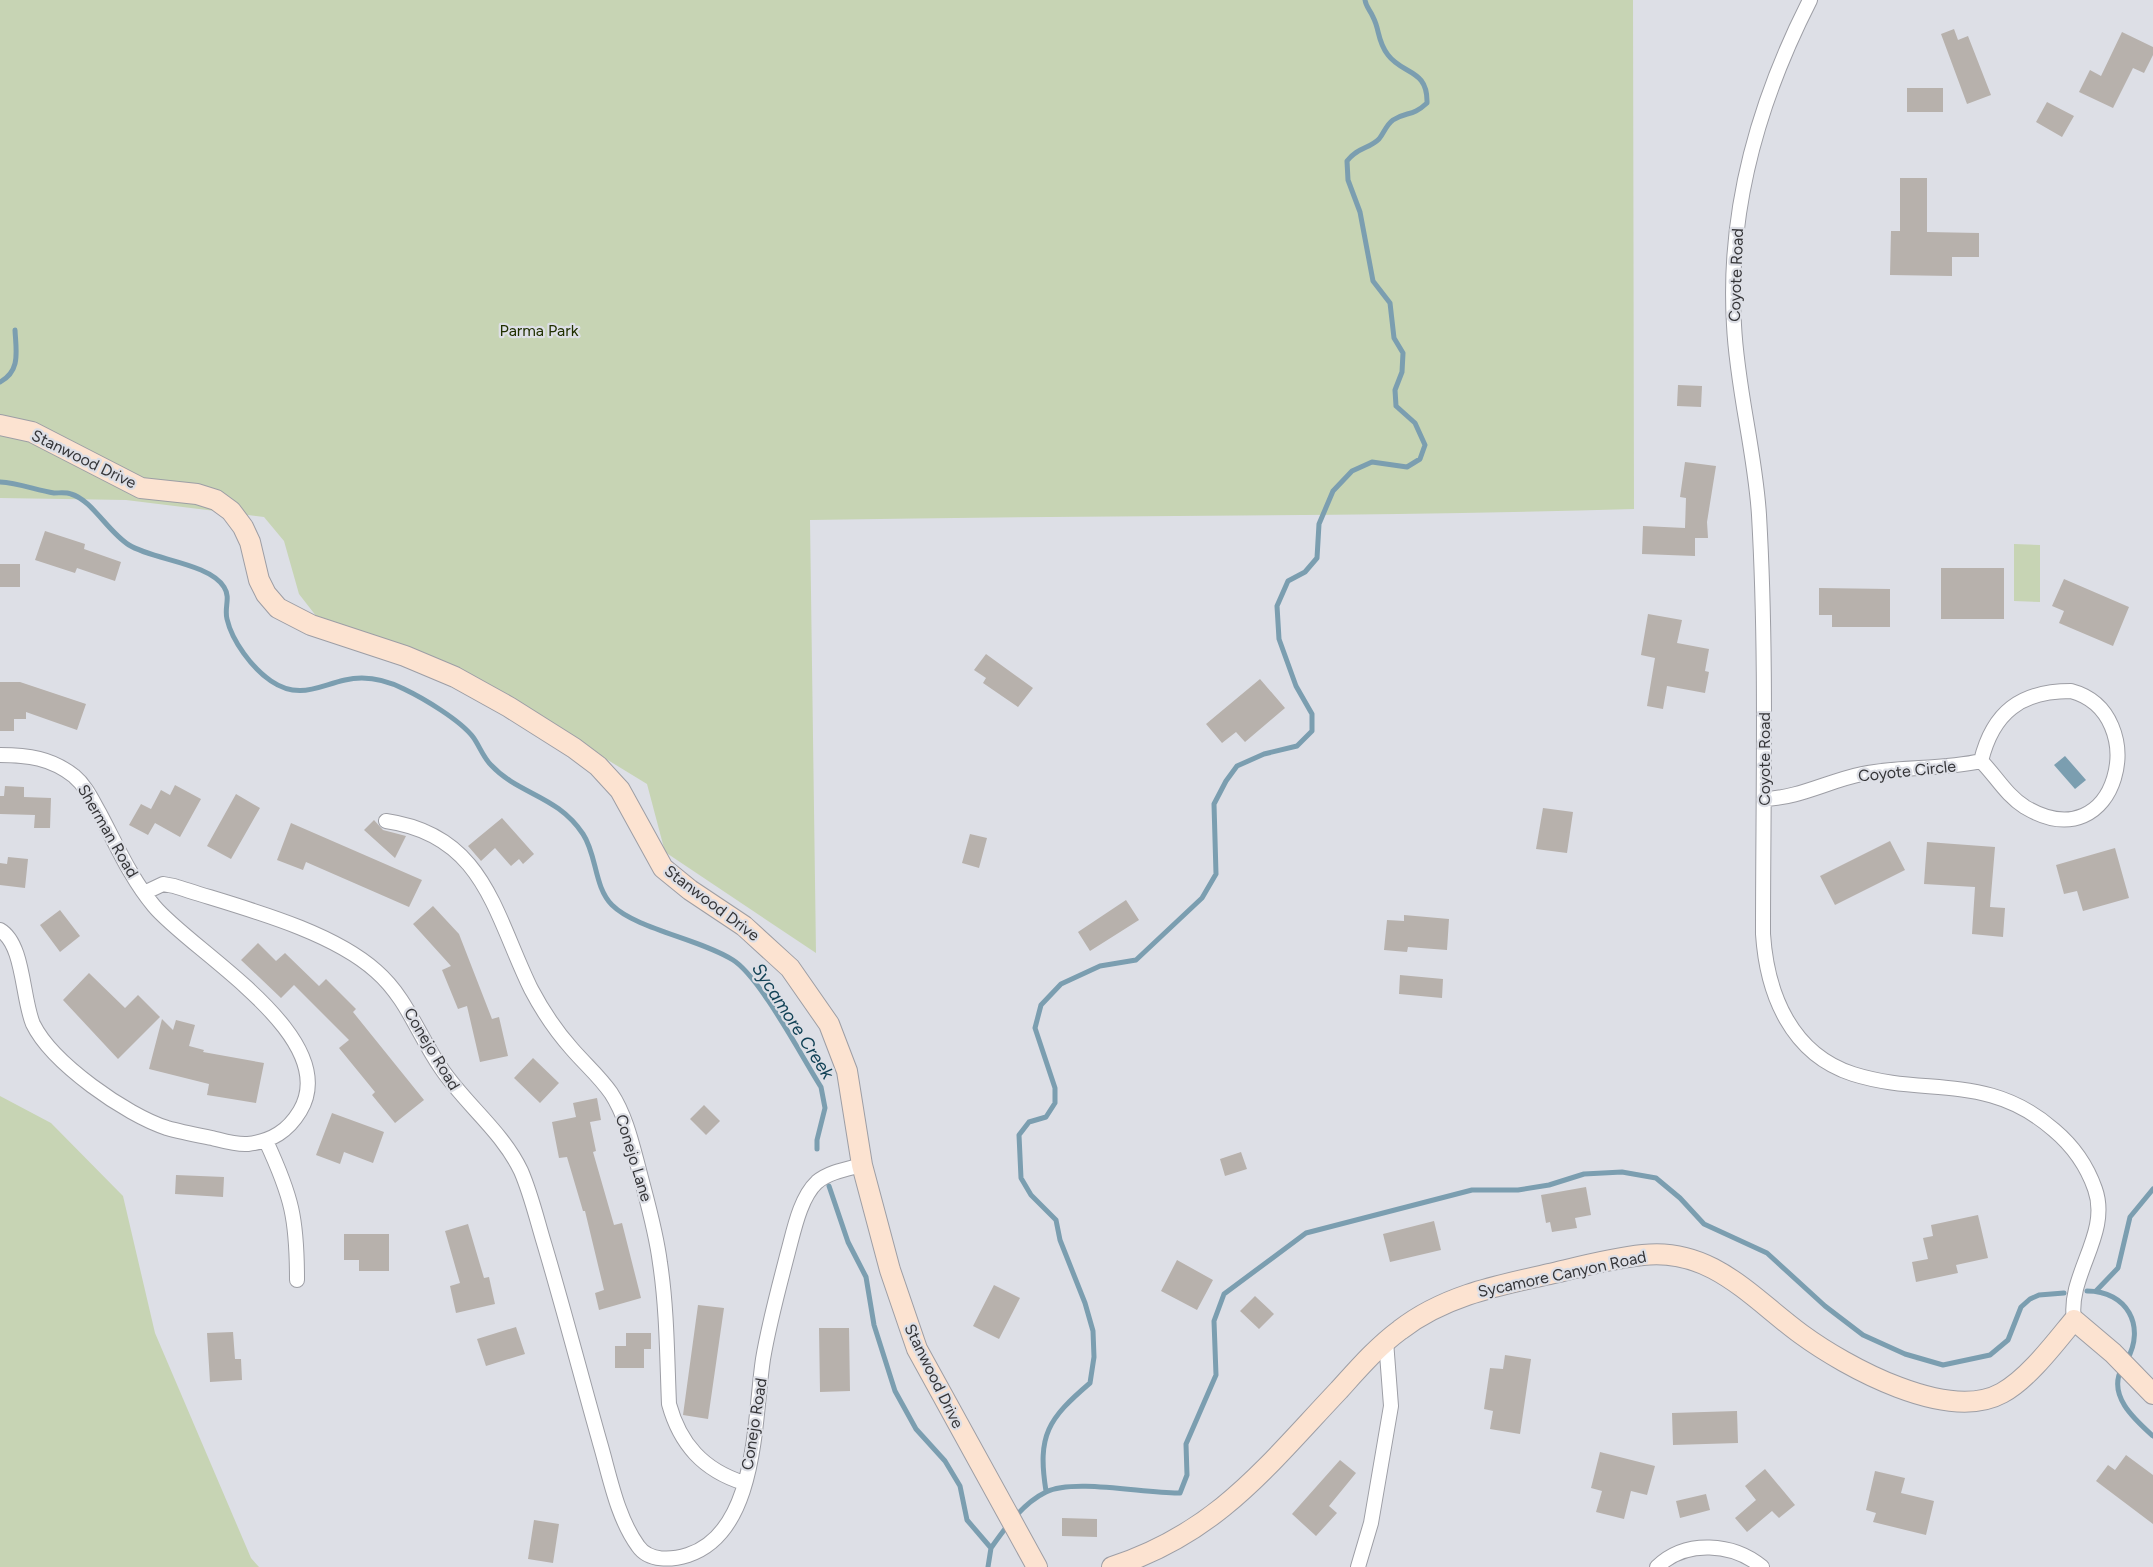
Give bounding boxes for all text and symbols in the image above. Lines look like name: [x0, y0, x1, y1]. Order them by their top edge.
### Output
street label: Coyote Road: [1725, 228, 1747, 322]
park label: Parma Park: [500, 321, 579, 340]
street label: Stanwood Drive: [29, 425, 140, 493]
street label: Coyote Road: [1755, 712, 1774, 806]
street label: Coyote Circle: [1857, 756, 1957, 786]
street label: Sherman Road: [74, 781, 142, 881]
street label: Stanwood Drive: [661, 861, 763, 945]
water label: Sycamore Creek: [747, 959, 839, 1084]
street label: Conejo Road: [400, 1004, 464, 1094]
street label: Conejo Lane: [612, 1112, 656, 1204]
street label: Sycamore Canyon Road: [1476, 1247, 1648, 1301]
street label: Stanwood Drive: [900, 1321, 968, 1432]
street label: Conejo Road: [737, 1377, 771, 1471]

